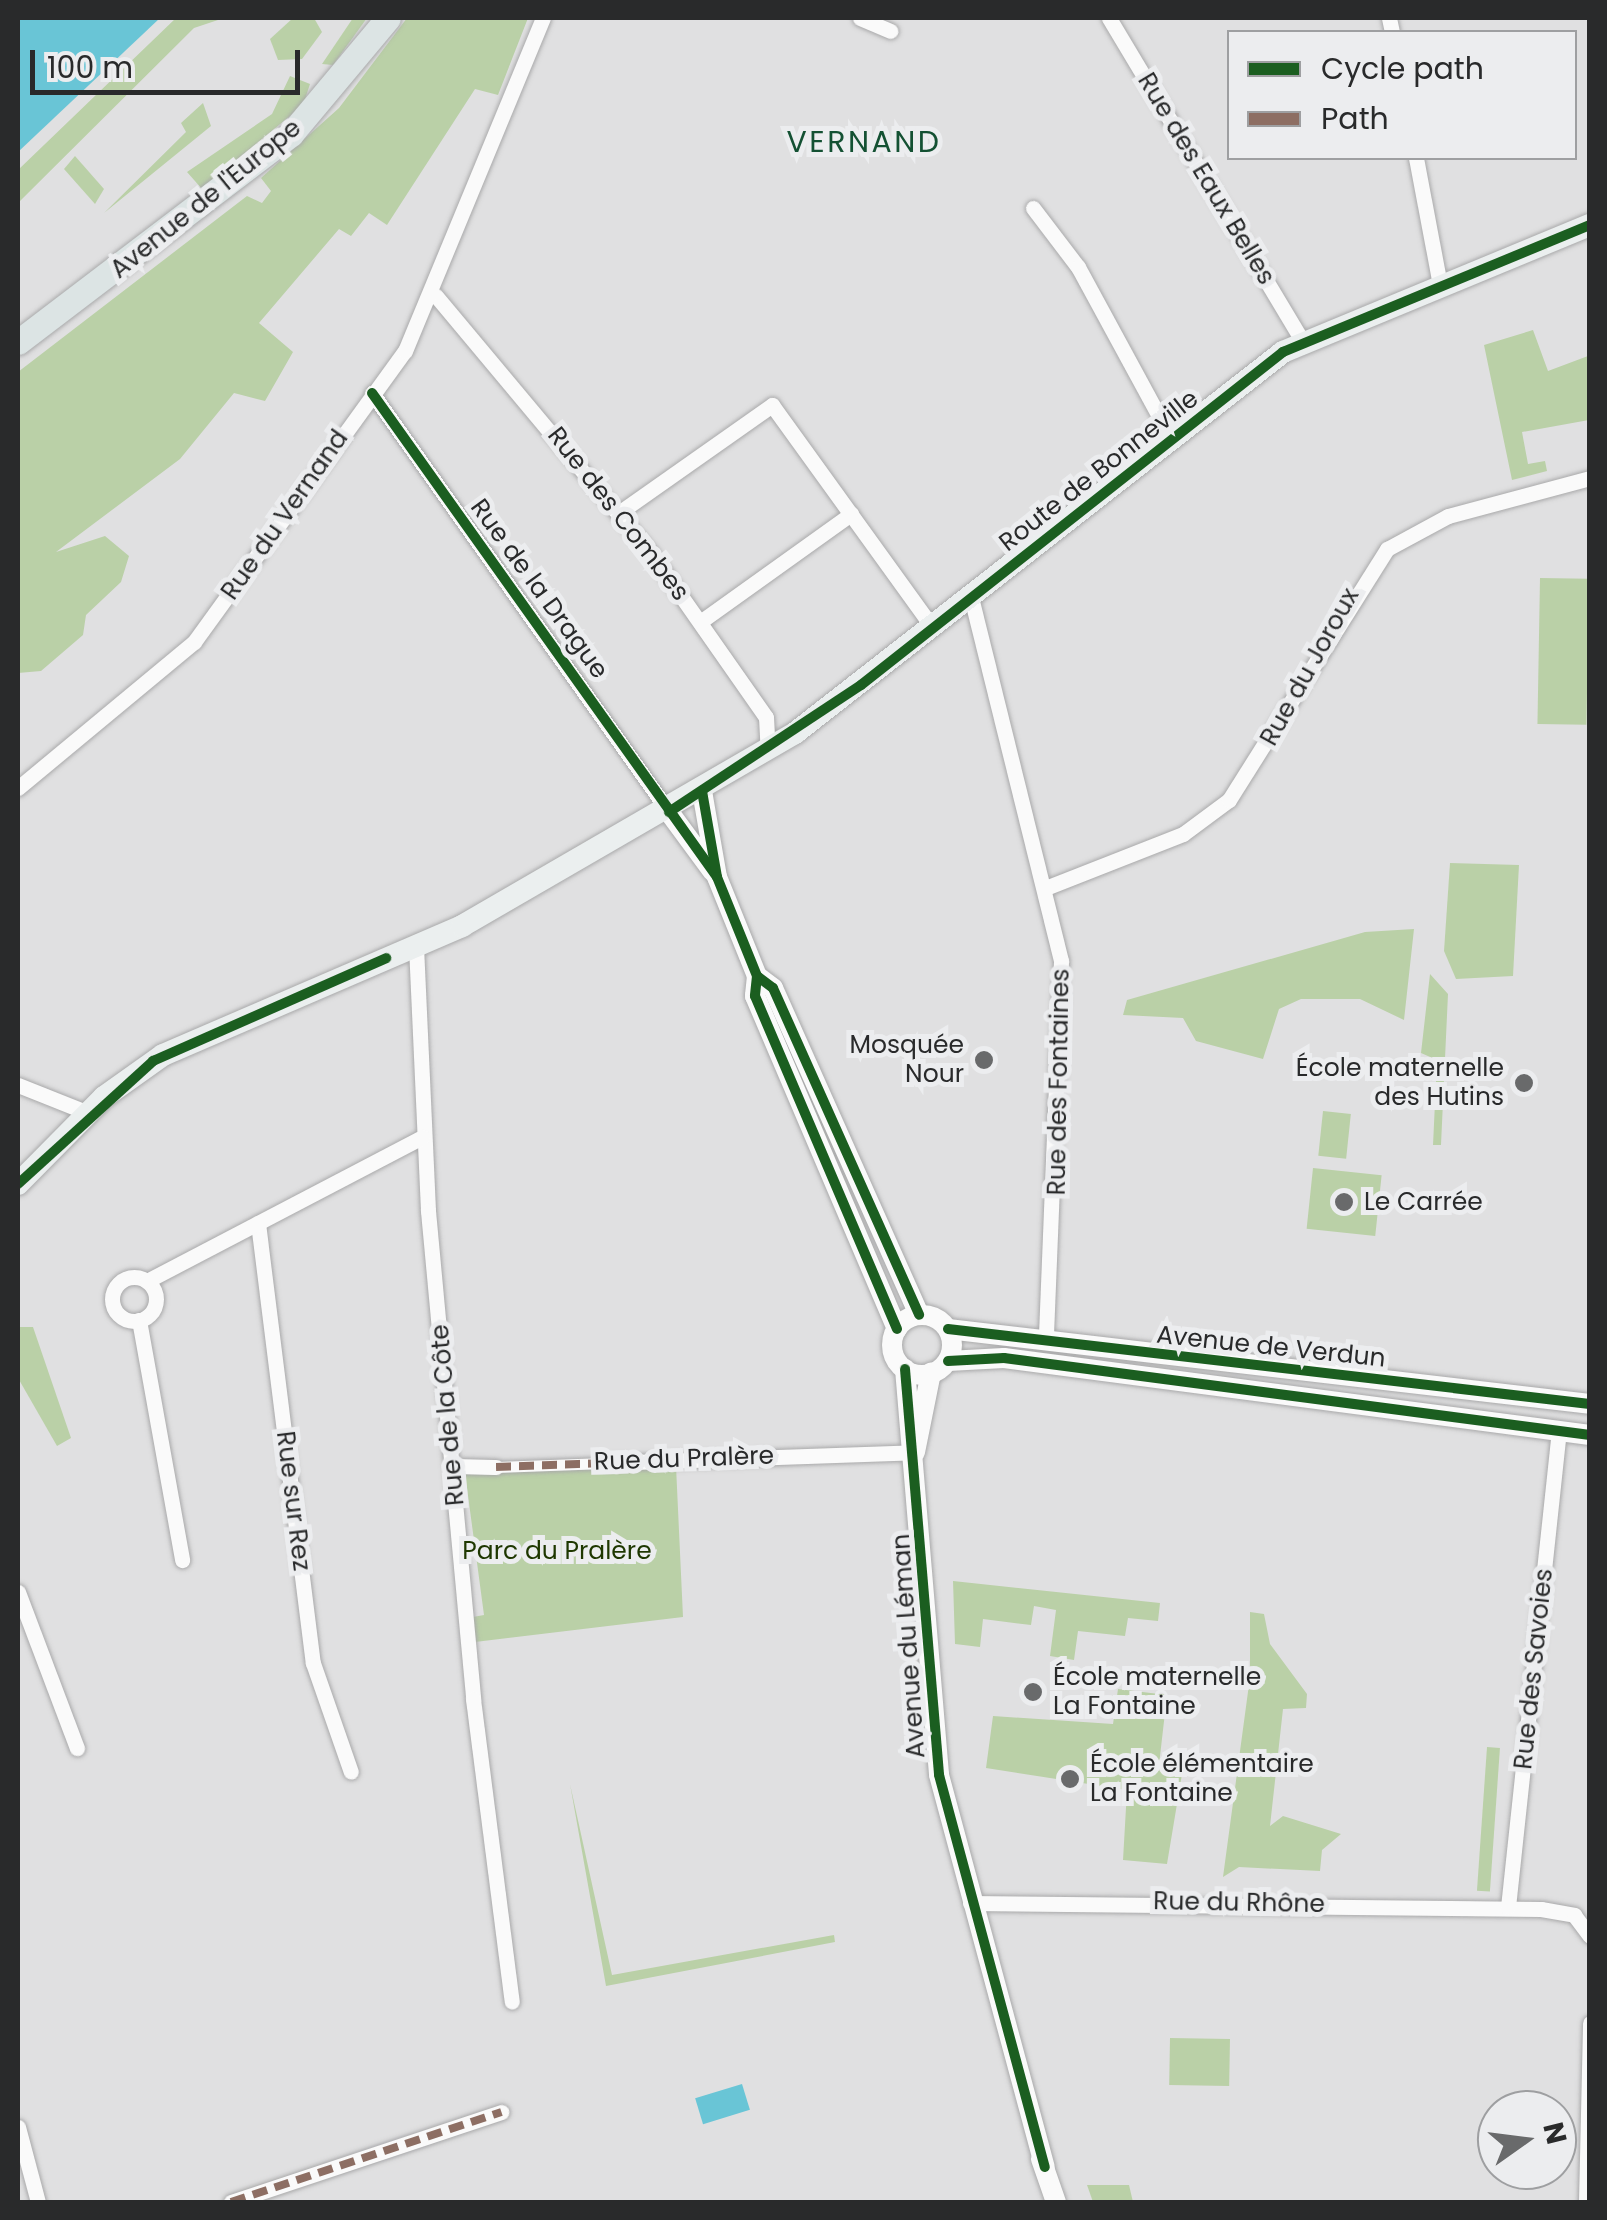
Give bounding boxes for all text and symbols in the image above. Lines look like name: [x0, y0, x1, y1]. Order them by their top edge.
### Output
scale bar: [35, 30, 305, 92]
legend: [1227, 30, 1577, 160]
text: 100 m: [47, 46, 133, 89]
text: Cycle path: [1321, 47, 1484, 90]
street label: Rue des Eaux Belles: [1131, 68, 1281, 290]
text: Path: [1321, 97, 1389, 140]
street label: Avenue de l'Europe: [105, 113, 307, 285]
district label: VERNAND: [786, 124, 942, 160]
street label: Route de Bonneville: [993, 384, 1205, 558]
street label: Rue des Combes: [541, 421, 695, 607]
street label: Rue du Vernand: [215, 424, 355, 606]
street label: Rue de la Drague: [464, 493, 614, 685]
street label: Rue du Joroux: [1254, 583, 1366, 751]
street label: Rue des Fontaines: [1042, 968, 1076, 1196]
place label: Mosquée Nour: [850, 1031, 964, 1090]
marker: Mosquée Nour: [973, 1049, 995, 1071]
place label: École maternelle des Hutins: [1296, 1054, 1504, 1113]
marker: École maternelle des Hutins: [1513, 1072, 1535, 1094]
place label: Le Carrée: [1364, 1187, 1483, 1217]
marker: Le Carrée: [1333, 1191, 1355, 1213]
street label: Avenue de Verdun: [1155, 1320, 1387, 1374]
street label: Rue de la Côte: [425, 1323, 471, 1507]
street label: Rue sur Rez: [270, 1429, 316, 1573]
street label: Rue du Pralère: [593, 1441, 775, 1477]
street label: Avenue du Léman: [886, 1533, 932, 1759]
park label: Parc du Pralère: [462, 1536, 652, 1566]
street label: Rue des Savoies: [1509, 1567, 1559, 1771]
place label: École maternelle La Fontaine: [1053, 1663, 1261, 1722]
marker: École maternelle La Fontaine: [1022, 1681, 1044, 1703]
place label: École élémentaire La Fontaine: [1090, 1750, 1314, 1809]
marker: École élémentaire La Fontaine: [1059, 1768, 1081, 1790]
street label: Rue du Rhône: [1153, 1887, 1325, 1919]
north arrow: [1477, 2090, 1577, 2190]
text: N: [1533, 2118, 1576, 2148]

